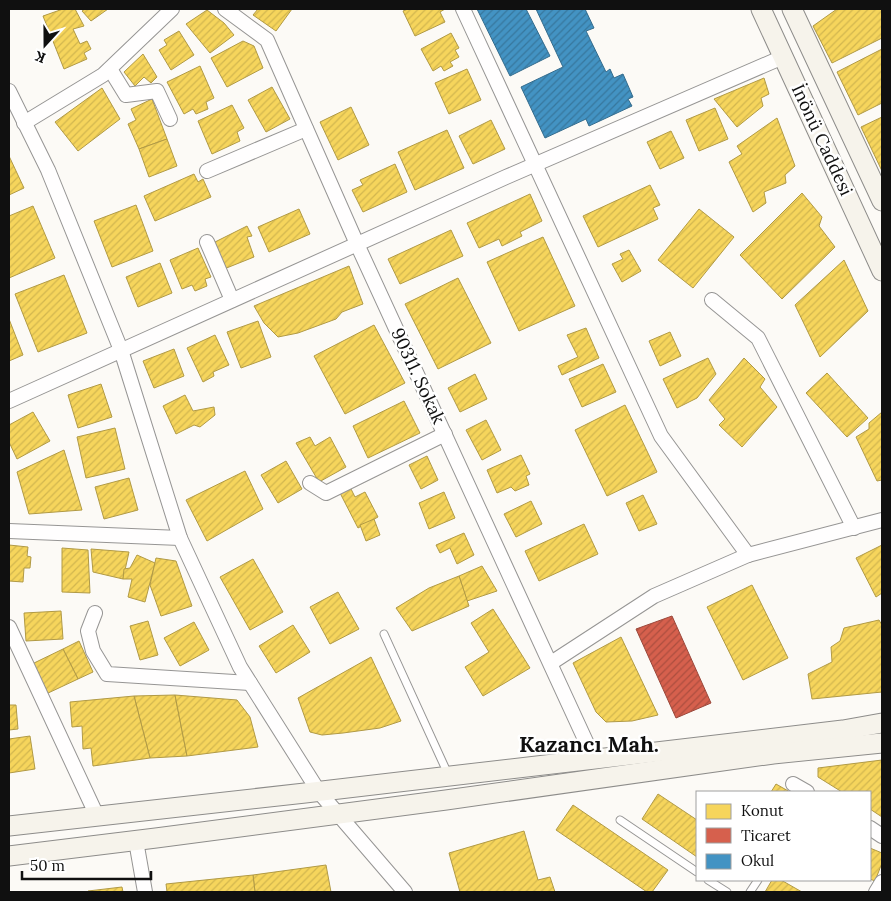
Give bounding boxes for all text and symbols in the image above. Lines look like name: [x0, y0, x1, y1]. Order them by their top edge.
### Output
north arrow: [20, 20, 70, 70]
text: K: [32, 47, 48, 67]
street label: İnönü Caddesi: [787, 80, 858, 199]
street label: 90311. Sokak: [386, 324, 451, 428]
district label: Kazancı Mah.: [519, 730, 659, 758]
legend: [696, 791, 871, 881]
text: Konut: [741, 801, 784, 820]
text: Ticaret: [741, 826, 791, 845]
scale bar: [22, 848, 151, 880]
text: Okul: [741, 851, 774, 870]
text: 50 m: [30, 856, 65, 875]

